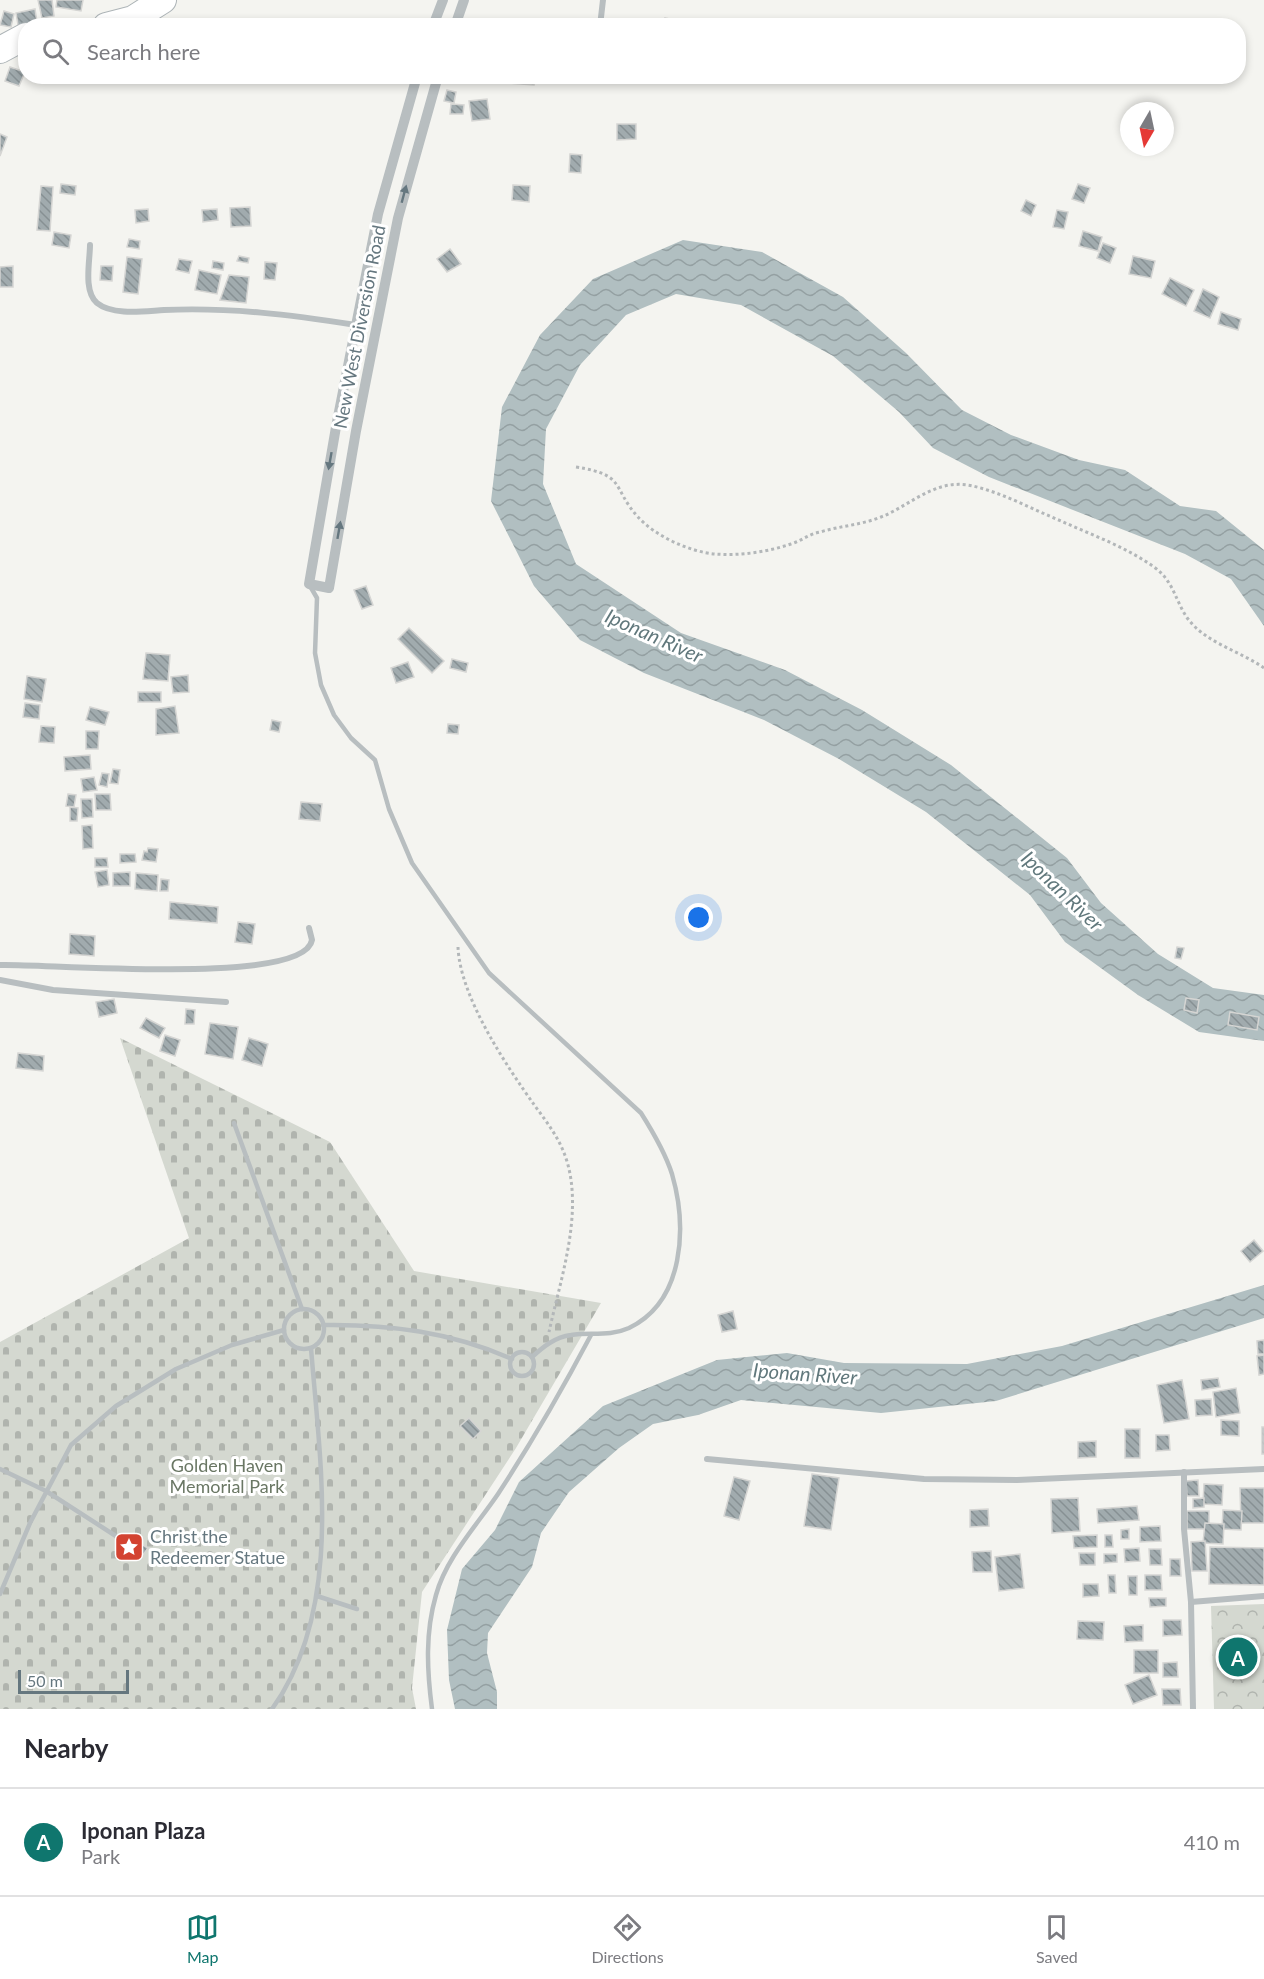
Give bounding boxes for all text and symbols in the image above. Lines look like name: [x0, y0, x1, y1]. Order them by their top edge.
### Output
search box: [18, 18, 1246, 84]
icon: search: [39, 35, 72, 68]
text: Search here: [87, 38, 200, 65]
north arrow: [1120, 102, 1174, 156]
one-way arrow: [400, 185, 410, 204]
street label: New West Diversion Road: [328, 223, 390, 430]
one-way arrow: [325, 452, 334, 471]
one-way arrow: [334, 520, 343, 539]
water label: Iponan River: [602, 603, 708, 668]
water label: Iponan River: [1017, 845, 1109, 936]
your location: [684, 903, 713, 932]
water label: Iponan River: [752, 1357, 859, 1389]
park label: Golden Haven Memorial Park: [170, 1454, 285, 1497]
place label: Christ the Redeemer Statue: [150, 1525, 285, 1568]
place icon: Christ the Redeemer Statue: [113, 1531, 145, 1563]
pin: A: [1218, 1634, 1258, 1680]
scale bar: [18, 1667, 129, 1694]
text: 50 m: [27, 1671, 63, 1690]
text: Nearby: [24, 1732, 109, 1764]
text: Iponan Plaza: [81, 1817, 205, 1844]
text: A: [37, 1830, 50, 1854]
text: 410 m: [1184, 1830, 1240, 1854]
text: Park: [81, 1844, 120, 1868]
tab: Map: [186, 1911, 219, 1966]
tab: Directions: [591, 1911, 664, 1966]
tab: Saved: [1036, 1911, 1078, 1966]

